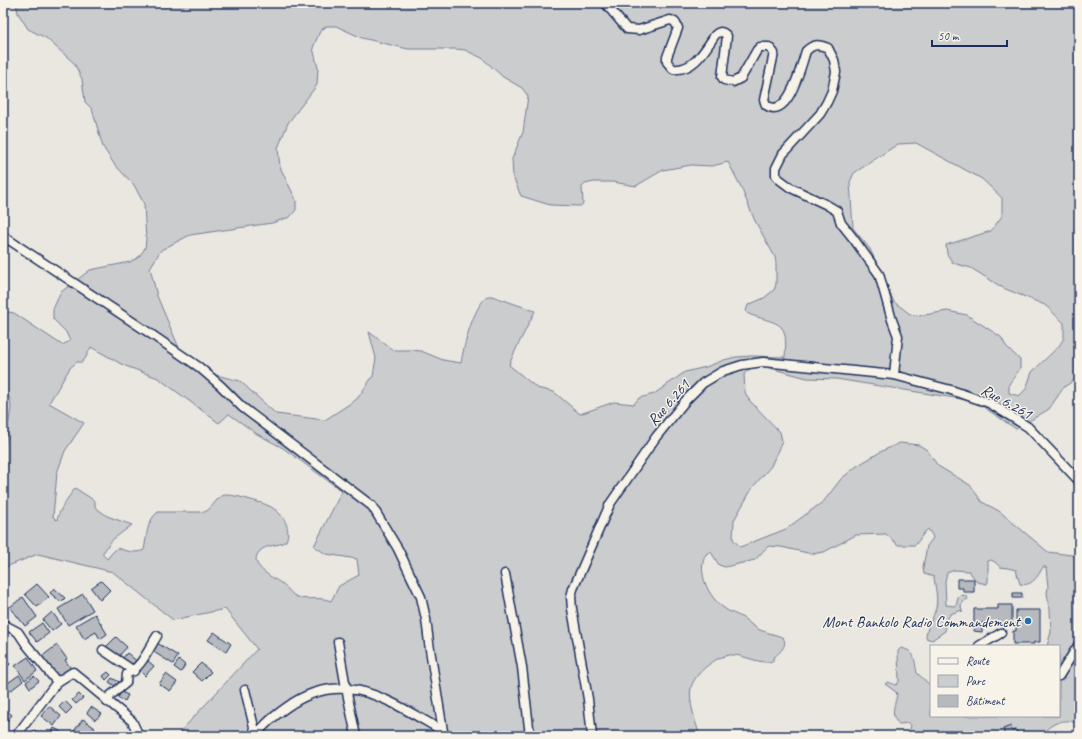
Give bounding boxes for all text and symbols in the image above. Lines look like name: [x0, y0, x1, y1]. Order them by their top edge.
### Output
scale bar: [932, 22, 1007, 48]
text: 50 m: [938, 28, 960, 44]
street label: Rue 6.261: [643, 375, 695, 430]
street label: Rue 6.261: [978, 380, 1036, 424]
place label: Mont Bankolo Radio Commandement: [822, 612, 1022, 632]
marker: Mont Bankolo Radio Commandement: [1023, 616, 1033, 626]
legend: [930, 645, 1060, 717]
text: Route: [966, 653, 990, 669]
text: Parc: [966, 673, 986, 689]
text: Bâtiment: [966, 693, 1005, 709]

